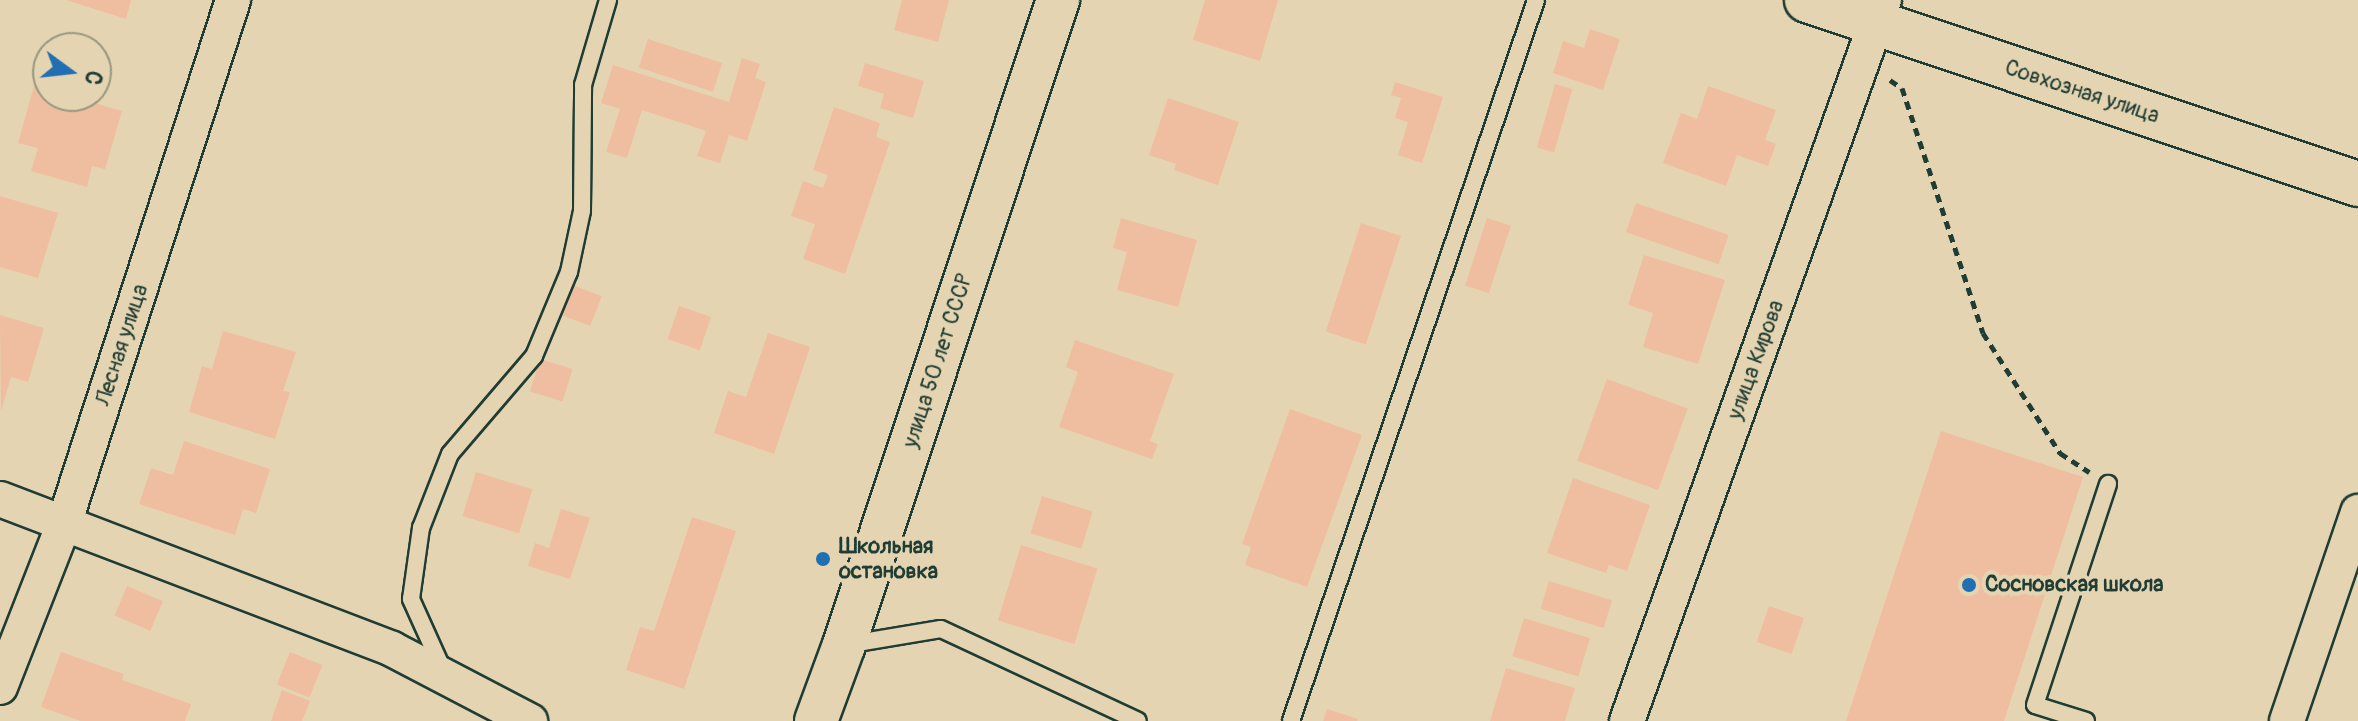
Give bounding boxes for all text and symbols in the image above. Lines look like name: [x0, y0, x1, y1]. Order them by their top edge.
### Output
north arrow: [32, 32, 112, 112]
street label: Совхозная улица: [2001, 55, 2163, 129]
text: С: [78, 68, 109, 88]
street label: улица 50 лет СССР: [897, 271, 979, 451]
street label: Лесная улица: [90, 281, 154, 409]
street label: улица Кирова: [1722, 297, 1790, 423]
place label: Школьная остановка: [839, 533, 938, 584]
marker: Школьная остановка: [814, 550, 832, 568]
place label: Сосновская школа: [1985, 572, 2164, 598]
marker: Сосновская школа: [1960, 576, 1978, 594]

